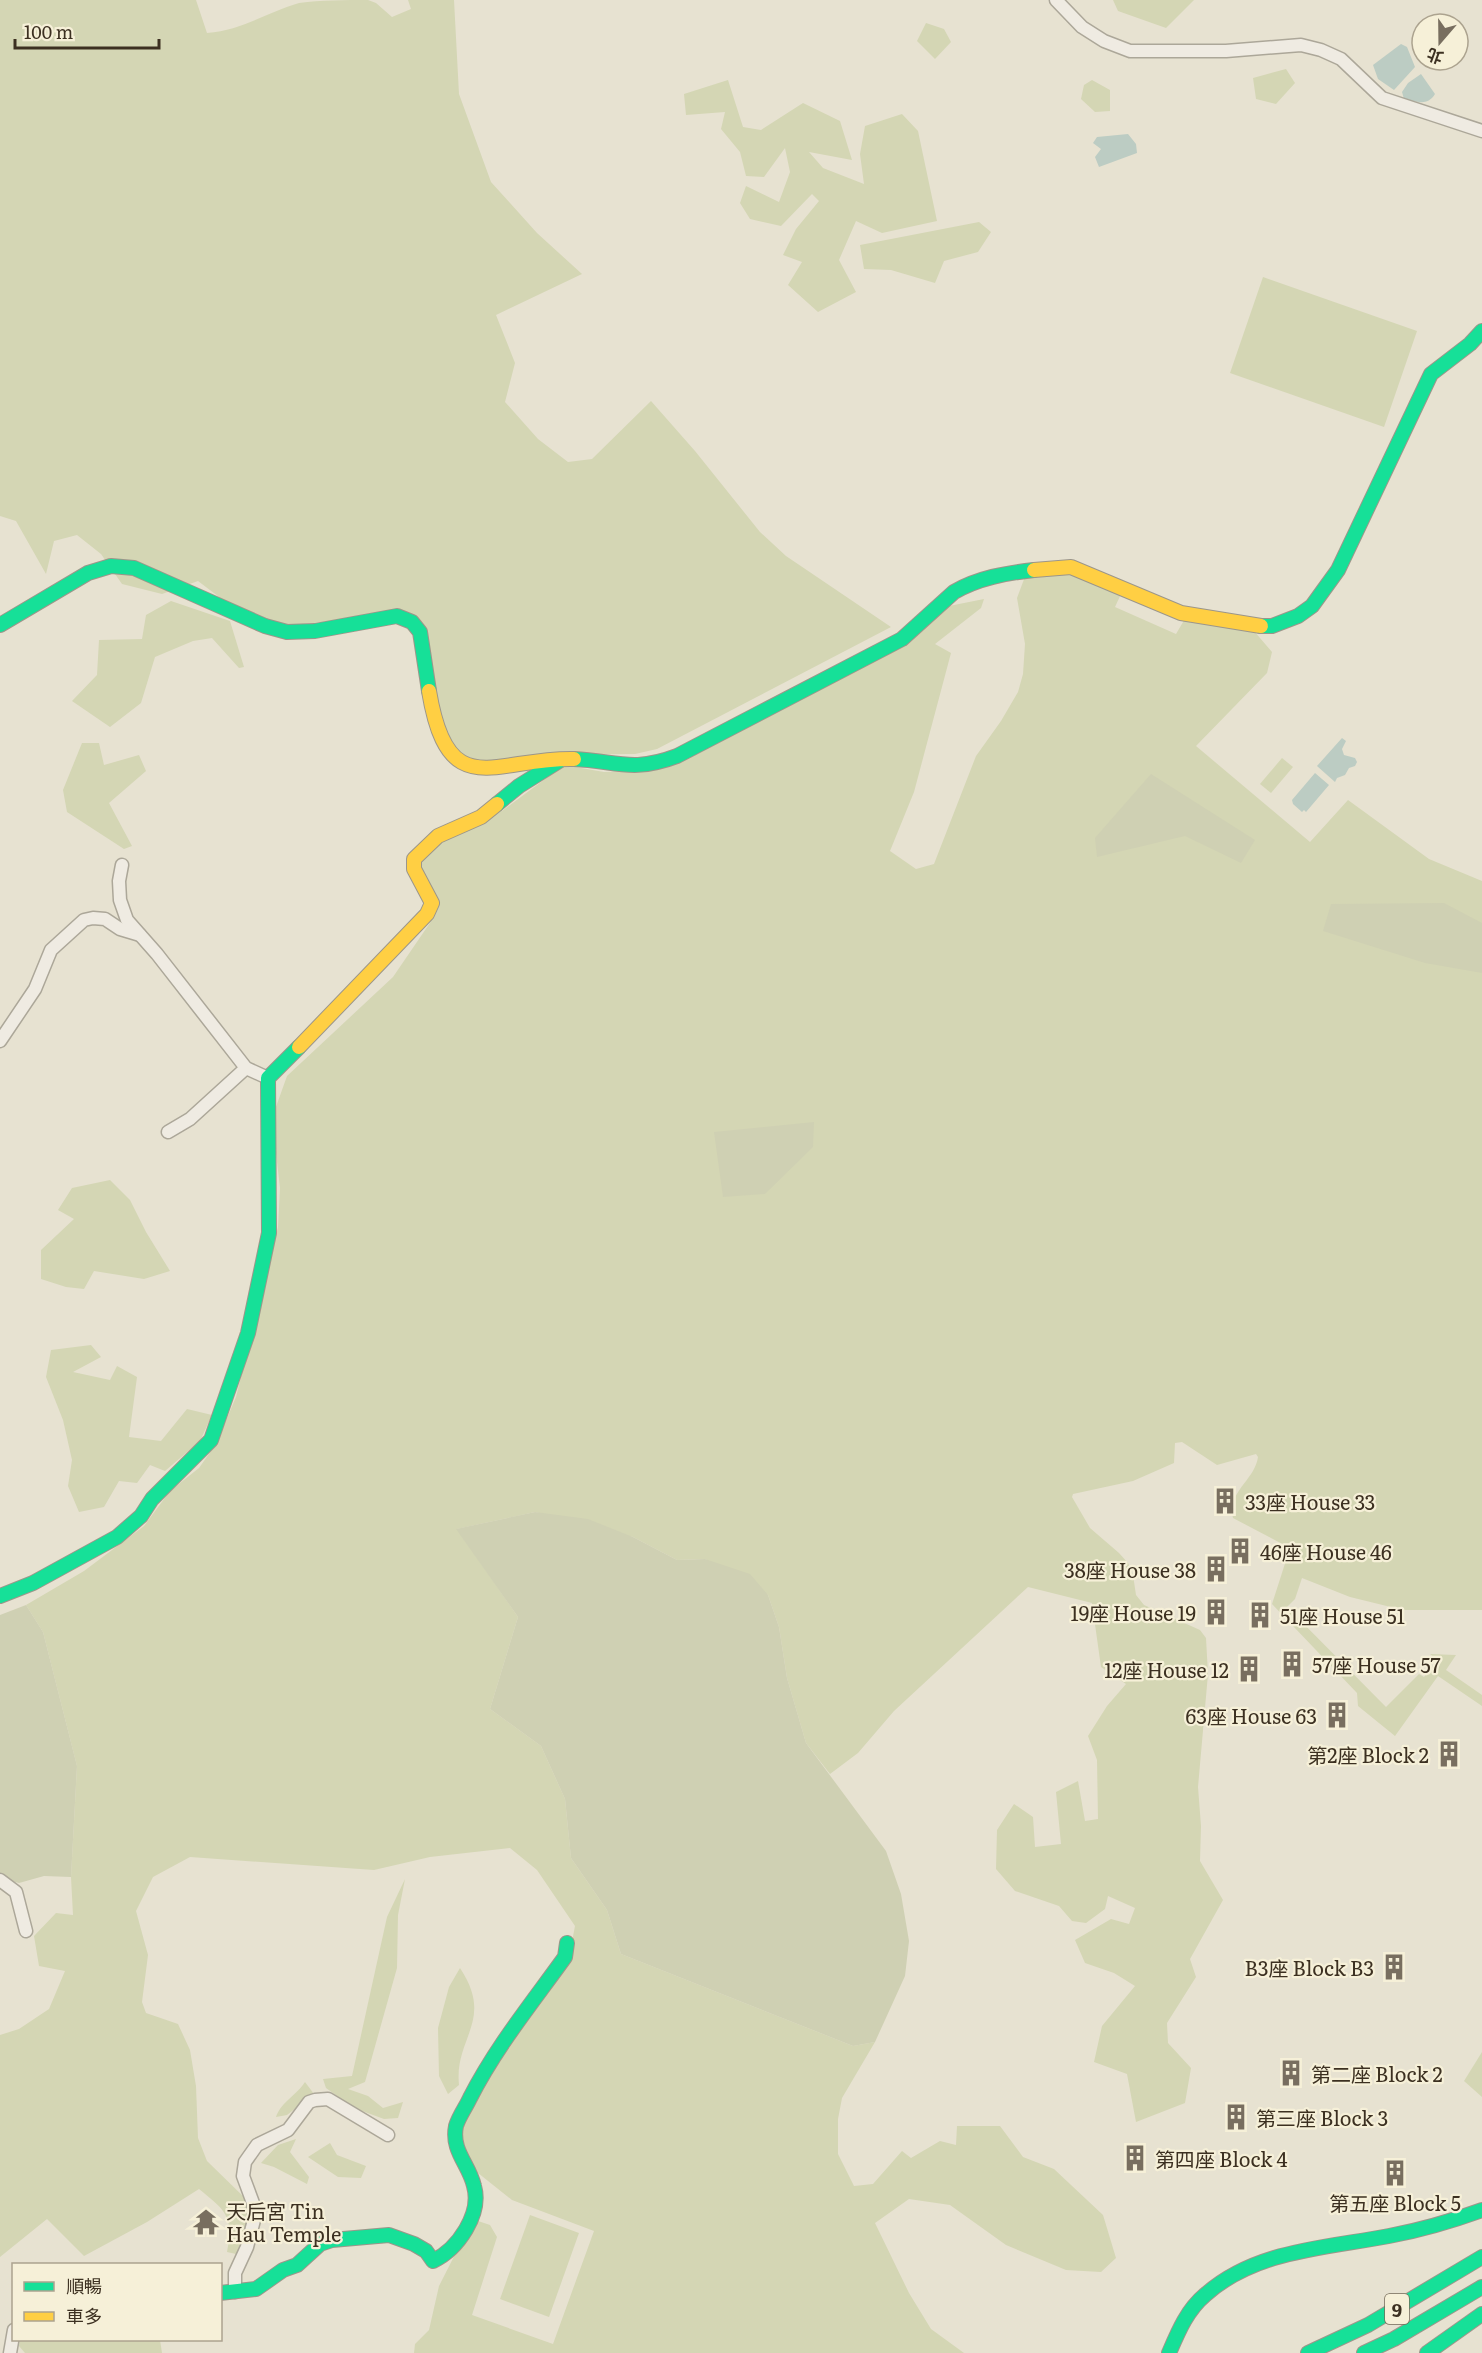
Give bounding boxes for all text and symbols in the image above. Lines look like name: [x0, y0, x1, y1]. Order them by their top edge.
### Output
scale bar: [15, 12, 159, 50]
north arrow: [1410, 12, 1470, 72]
text: 100 m: [24, 18, 73, 45]
text: 北: [1423, 43, 1446, 71]
building icon: 33座 House 33: [1210, 1486, 1240, 1516]
place label: 33座 House 33: [1245, 1486, 1375, 1516]
building icon: 46座 House 46: [1225, 1536, 1255, 1566]
place label: 46座 House 46: [1260, 1536, 1392, 1566]
place label: 38座 House 38: [1064, 1554, 1196, 1584]
building icon: 38座 House 38: [1201, 1554, 1231, 1584]
place label: 19座 House 19: [1071, 1597, 1196, 1627]
building icon: 19座 House 19: [1201, 1597, 1231, 1627]
building icon: 51座 House 51: [1245, 1600, 1275, 1630]
place label: 51座 House 51: [1280, 1600, 1405, 1630]
building icon: 57座 House 57: [1277, 1649, 1307, 1679]
place label: 57座 House 57: [1312, 1649, 1441, 1679]
place label: 12座 House 12: [1104, 1654, 1229, 1684]
building icon: 12座 House 12: [1234, 1654, 1264, 1684]
place label: 63座 House 63: [1186, 1700, 1317, 1730]
building icon: 63座 House 63: [1322, 1700, 1352, 1730]
place label: 第2座 Block 2: [1307, 1739, 1429, 1769]
building icon: 第2座 Block 2: [1434, 1739, 1464, 1769]
place label: B3座 Block B3: [1244, 1952, 1374, 1982]
building icon: B3座 Block B3: [1379, 1952, 1409, 1982]
building icon: 第二座 Block 2: [1276, 2058, 1306, 2088]
place label: 第二座 Block 2: [1311, 2058, 1443, 2088]
building icon: 第三座 Block 3: [1221, 2102, 1251, 2132]
place label: 第三座 Block 3: [1256, 2102, 1388, 2132]
building icon: 第四座 Block 4: [1120, 2143, 1150, 2173]
place label: 第四座 Block 4: [1155, 2143, 1287, 2173]
building icon: 第五座 Block 5: [1380, 2158, 1410, 2188]
place label: 第五座 Block 5: [1329, 2187, 1461, 2217]
place label: 天后宮 Tin Hau Temple: [226, 2195, 341, 2248]
temple icon: 天后宮 Tin Hau Temple: [191, 2207, 221, 2237]
legend: [12, 2263, 222, 2341]
text: 順暢: [66, 2272, 102, 2299]
road number: 9: [1385, 2294, 1409, 2324]
text: 車多: [66, 2302, 102, 2329]

